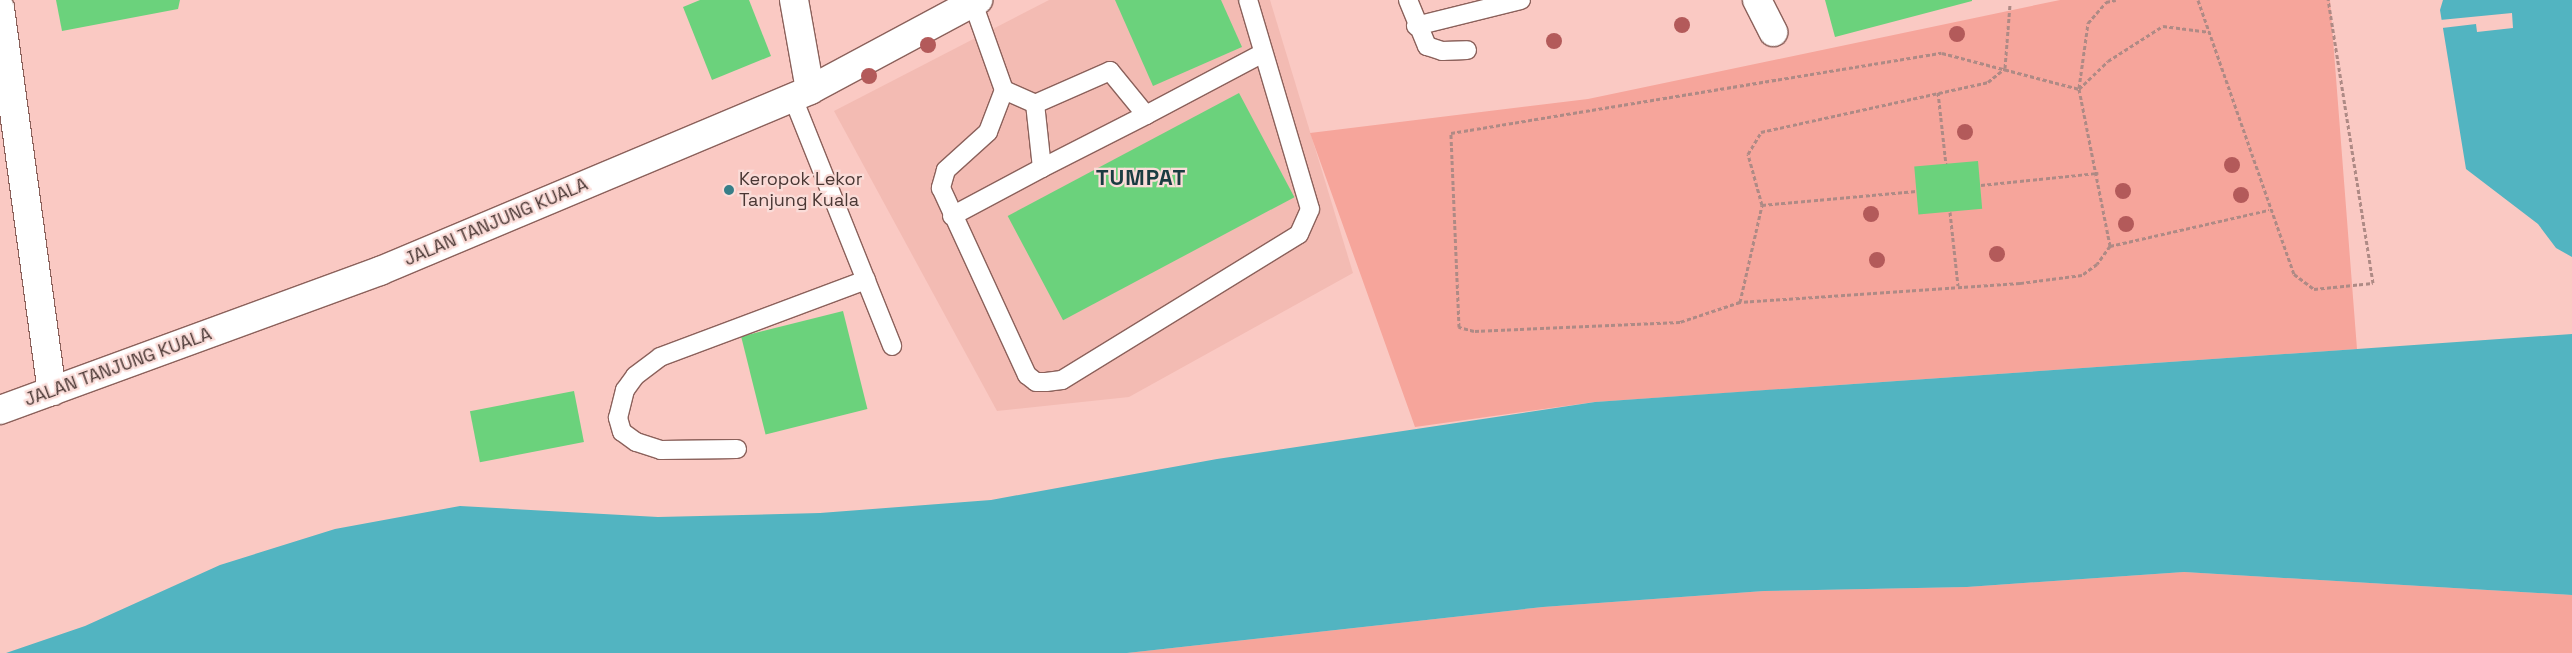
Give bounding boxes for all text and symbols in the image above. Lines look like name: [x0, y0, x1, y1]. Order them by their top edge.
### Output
district label: TUMPAT: [1095, 165, 1187, 191]
place label: Keropok Lekor Tanjung Kuala: [739, 169, 862, 212]
street label: JALAN TANJUNG KUALA: [401, 173, 591, 271]
marker: Keropok Lekor Tanjung Kuala: [723, 184, 735, 196]
street label: JALAN TANJUNG KUALA: [21, 323, 215, 411]

